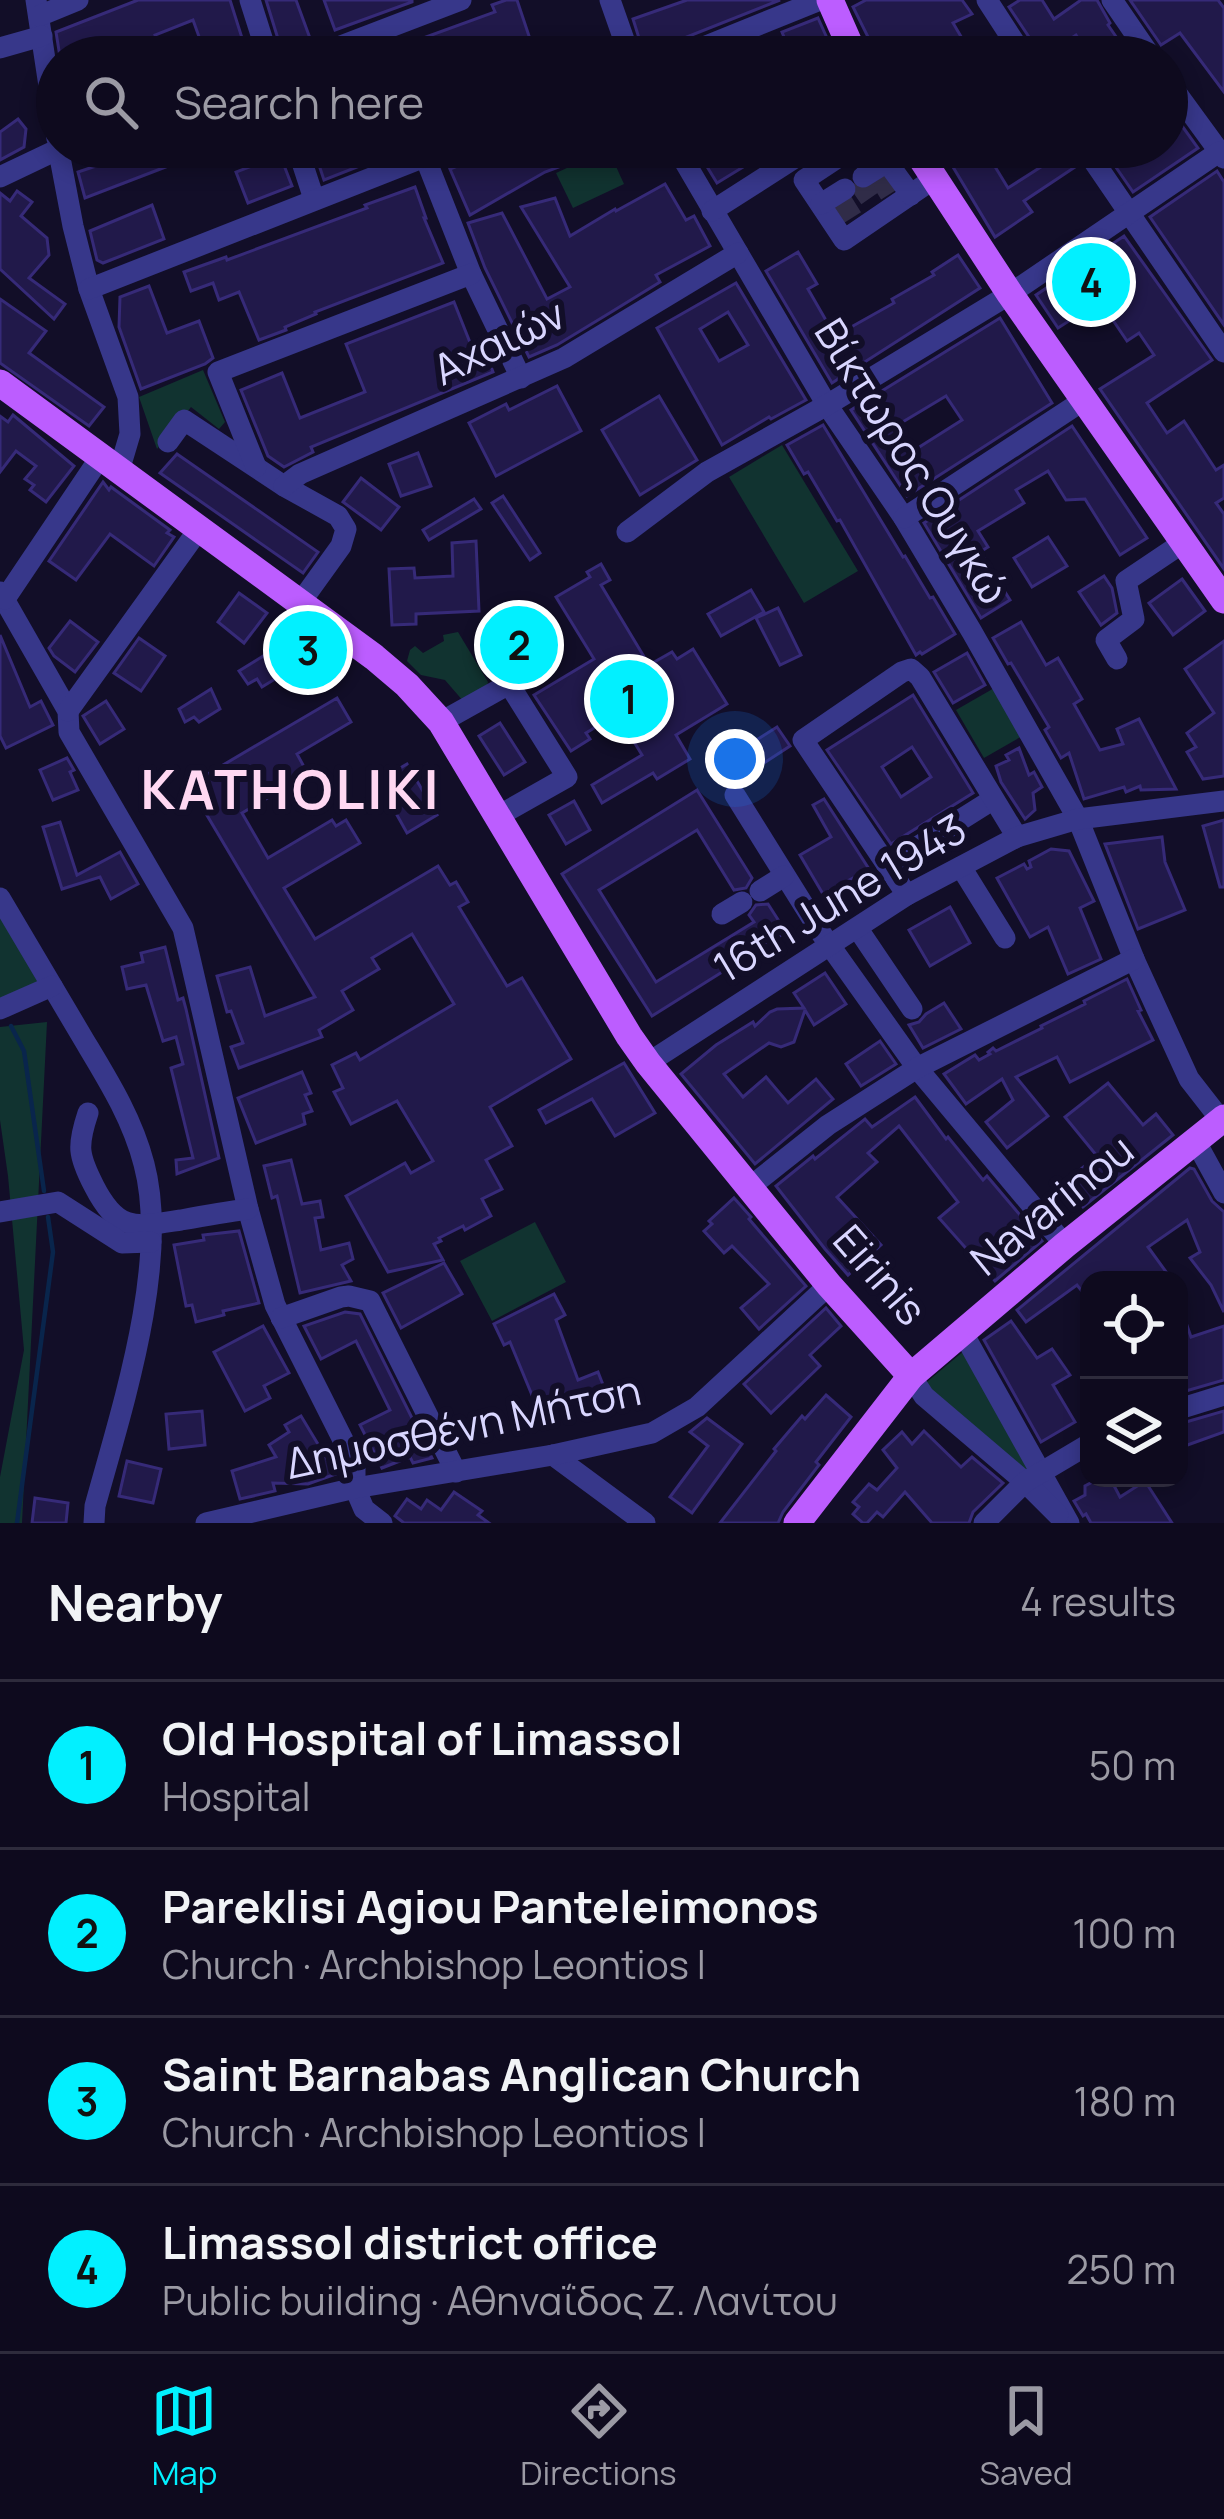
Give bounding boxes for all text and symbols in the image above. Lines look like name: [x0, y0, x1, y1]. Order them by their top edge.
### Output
search box: [36, 36, 1188, 168]
icon: search: [78, 69, 144, 135]
text: Search here: [174, 71, 424, 133]
pin: 4: [1052, 237, 1130, 327]
street label: Αχαιών: [423, 284, 574, 398]
street label: Βίκτωρος Ουγκώ: [802, 307, 1024, 614]
pin: 2: [480, 600, 558, 690]
pin: 3: [269, 605, 347, 695]
pin: 1: [590, 654, 668, 744]
your location: [705, 729, 765, 789]
district label: KATHOLIKI: [140, 751, 442, 825]
street label: 16th June 1943: [702, 799, 977, 995]
street label: Navarinou: [958, 1121, 1145, 1288]
street label: Eirinis: [821, 1212, 941, 1337]
map controls: [1080, 1271, 1188, 1487]
button: locate: [1080, 1271, 1188, 1379]
street label: Δημοσθένη Μήτση: [280, 1360, 646, 1492]
button: layers: [1080, 1379, 1188, 1487]
text: Nearby: [48, 1567, 223, 1636]
text: 4 results: [1020, 1574, 1176, 1628]
text: Old Hospital of Limassol: [162, 1707, 683, 1769]
text: 1: [78, 1738, 96, 1792]
text: 50 m: [1089, 1738, 1176, 1792]
text: Hospital: [162, 1769, 311, 1823]
text: Pareklisi Agiou Panteleimonos: [162, 1875, 819, 1937]
text: 2: [75, 1906, 99, 1960]
text: 100 m: [1072, 1906, 1176, 1960]
text: Church · Archbishop Leontios I: [162, 1937, 706, 1991]
text: Saint Barnabas Anglican Church: [162, 2043, 861, 2105]
text: 3: [76, 2074, 98, 2128]
text: 180 m: [1073, 2074, 1176, 2128]
text: Church · Archbishop Leontios I: [162, 2105, 706, 2159]
text: Limassol district office: [162, 2211, 658, 2273]
text: 4: [75, 2242, 99, 2296]
text: 250 m: [1067, 2242, 1176, 2296]
text: Public building · Αθηναΐδος Ζ. Λανίτου: [162, 2273, 838, 2327]
tab: Map: [151, 2378, 217, 2495]
tab: Directions: [520, 2378, 677, 2495]
tab: Saved: [980, 2378, 1073, 2495]

